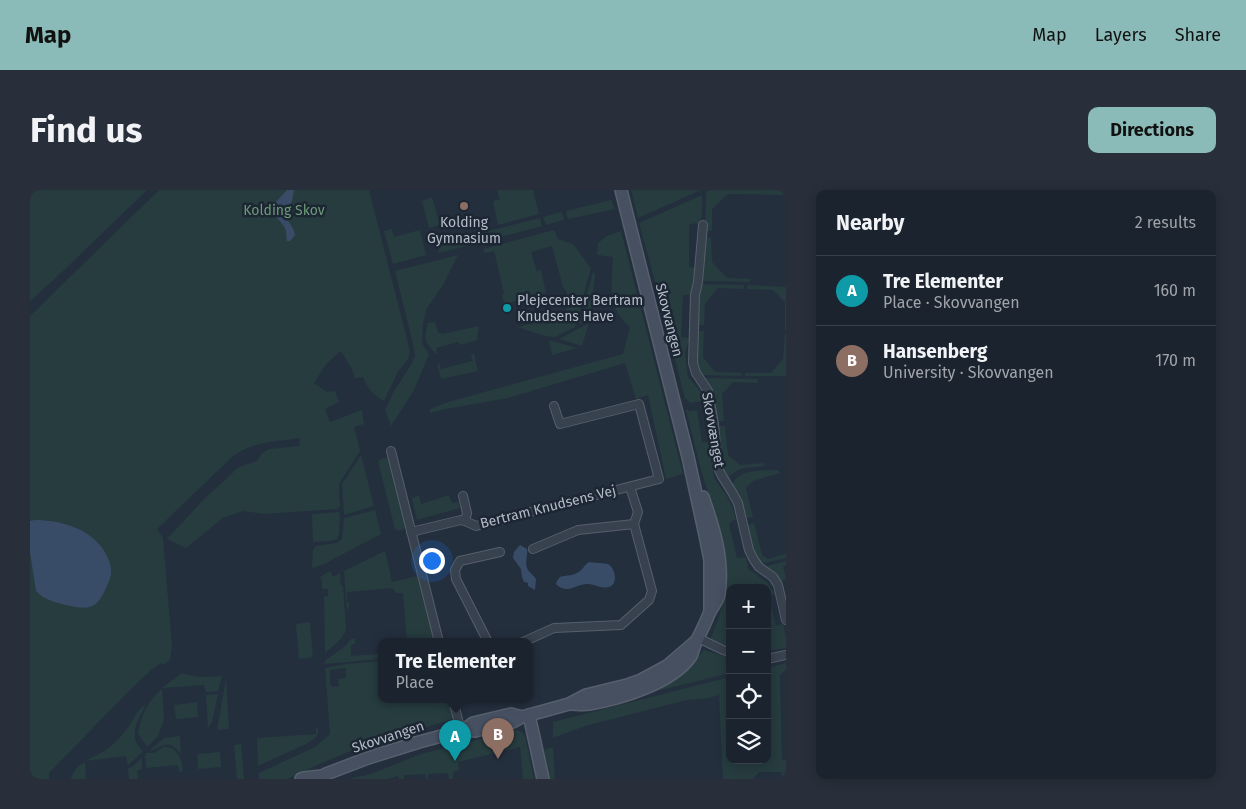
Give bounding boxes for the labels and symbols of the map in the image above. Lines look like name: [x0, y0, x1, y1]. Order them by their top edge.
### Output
marker: Kolding Gymnasium: [458, 200, 470, 212]
park label: Kolding Skov: [243, 202, 325, 219]
place label: Kolding Gymnasium: [427, 214, 501, 247]
street label: Skovvangen: [652, 282, 686, 358]
place label: Plejecenter Bertram Knudsens Have: [517, 292, 643, 325]
marker: Plejecenter Bertram Knudsens Have: [501, 302, 513, 314]
street label: Skovvænget: [698, 391, 728, 470]
street label: Bertram Knudsens Vej: [478, 482, 618, 532]
your location: [419, 548, 445, 574]
street label: Skovvangen: [350, 717, 426, 757]
pin: B: [482, 718, 514, 759]
pin: A: [439, 720, 471, 761]

